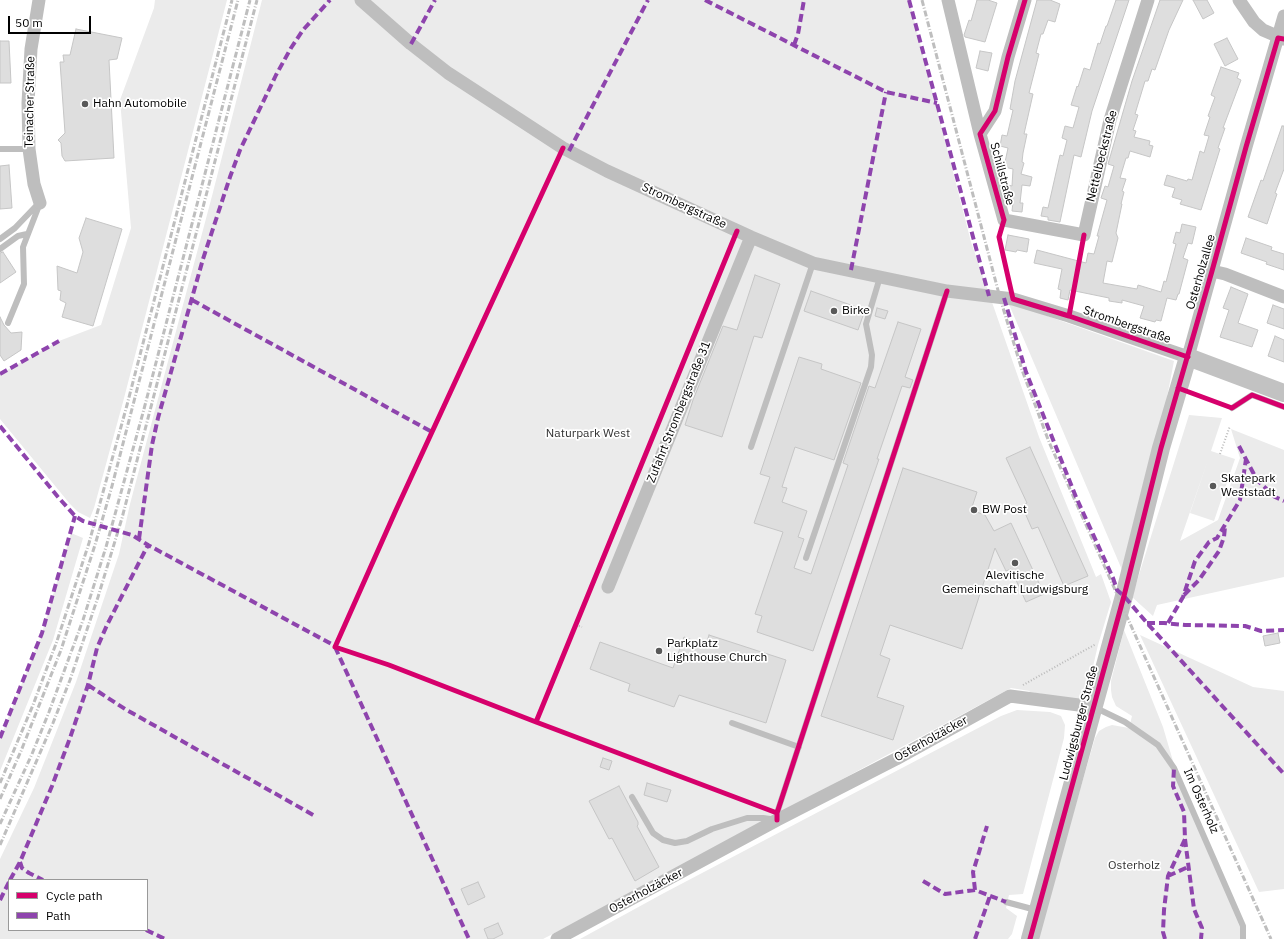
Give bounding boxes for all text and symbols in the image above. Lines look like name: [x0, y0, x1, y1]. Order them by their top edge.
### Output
scale bar: [10, 8, 93, 34]
text: 50 m: [15, 15, 43, 30]
street label: Teinacher Straße: [22, 56, 38, 148]
place label: Hahn Automobile: [93, 97, 187, 111]
marker: Hahn Automobile: [80, 99, 90, 109]
street label: Nettelbeckstraße: [1084, 109, 1120, 203]
street label: Schillstraße: [987, 141, 1017, 207]
street label: Strombergstraße: [639, 180, 729, 232]
street label: Osterholzallee: [1183, 233, 1219, 311]
street label: Strombergstraße: [1081, 303, 1173, 347]
place label: Birke: [842, 304, 870, 318]
marker: Birke: [829, 306, 839, 316]
street label: Zufahrt Strombergstraße 31: [644, 339, 714, 485]
park label: Naturpark West: [546, 427, 630, 441]
place label: Skatepark Weststadt: [1221, 472, 1276, 500]
marker: Skatepark Weststadt: [1208, 481, 1218, 491]
place label: BW Post: [982, 503, 1027, 517]
marker: BW Post: [969, 505, 979, 515]
marker: Alevitische Gemeinschaft Ludwigsburg: [1010, 558, 1020, 568]
place label: Alevitische Gemeinschaft Ludwigsburg: [942, 569, 1088, 597]
place label: Parkplatz Lighthouse Church: [667, 637, 767, 665]
marker: Parkplatz Lighthouse Church: [654, 646, 664, 656]
street label: Ludwigsburger Straße: [1057, 664, 1101, 782]
street label: Osterholzäcker: [892, 713, 970, 765]
street label: Im Osterholz: [1180, 766, 1222, 836]
park label: Osterholz: [1108, 859, 1160, 873]
street label: Osterholzäcker: [607, 866, 685, 916]
legend: [8, 879, 148, 931]
text: Cycle path: [46, 888, 103, 903]
text: Path: [46, 908, 71, 923]

